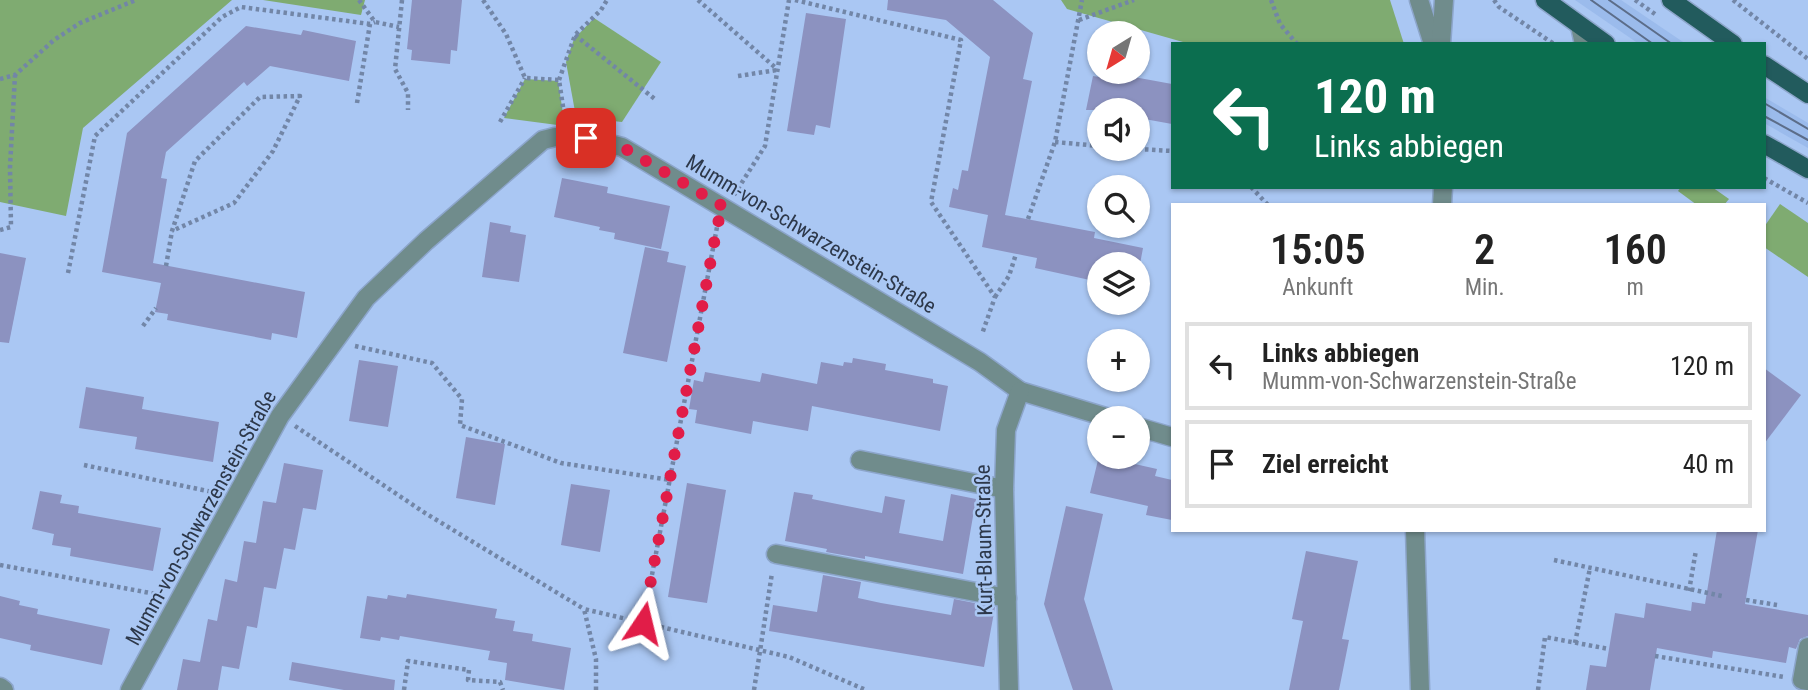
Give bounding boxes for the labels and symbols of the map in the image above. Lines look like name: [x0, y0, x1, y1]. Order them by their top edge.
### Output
north arrow: [1087, 21, 1150, 84]
pin: [556, 108, 616, 168]
street label: Mumm-von-Schwarzenstein-Straße: [682, 150, 940, 318]
street label: Mumm-von-Schwarzenstein-Straße: [121, 386, 281, 649]
street label: Kurt-Blaum-Straße: [971, 464, 997, 616]
position arrow: [606, 586, 680, 660]

